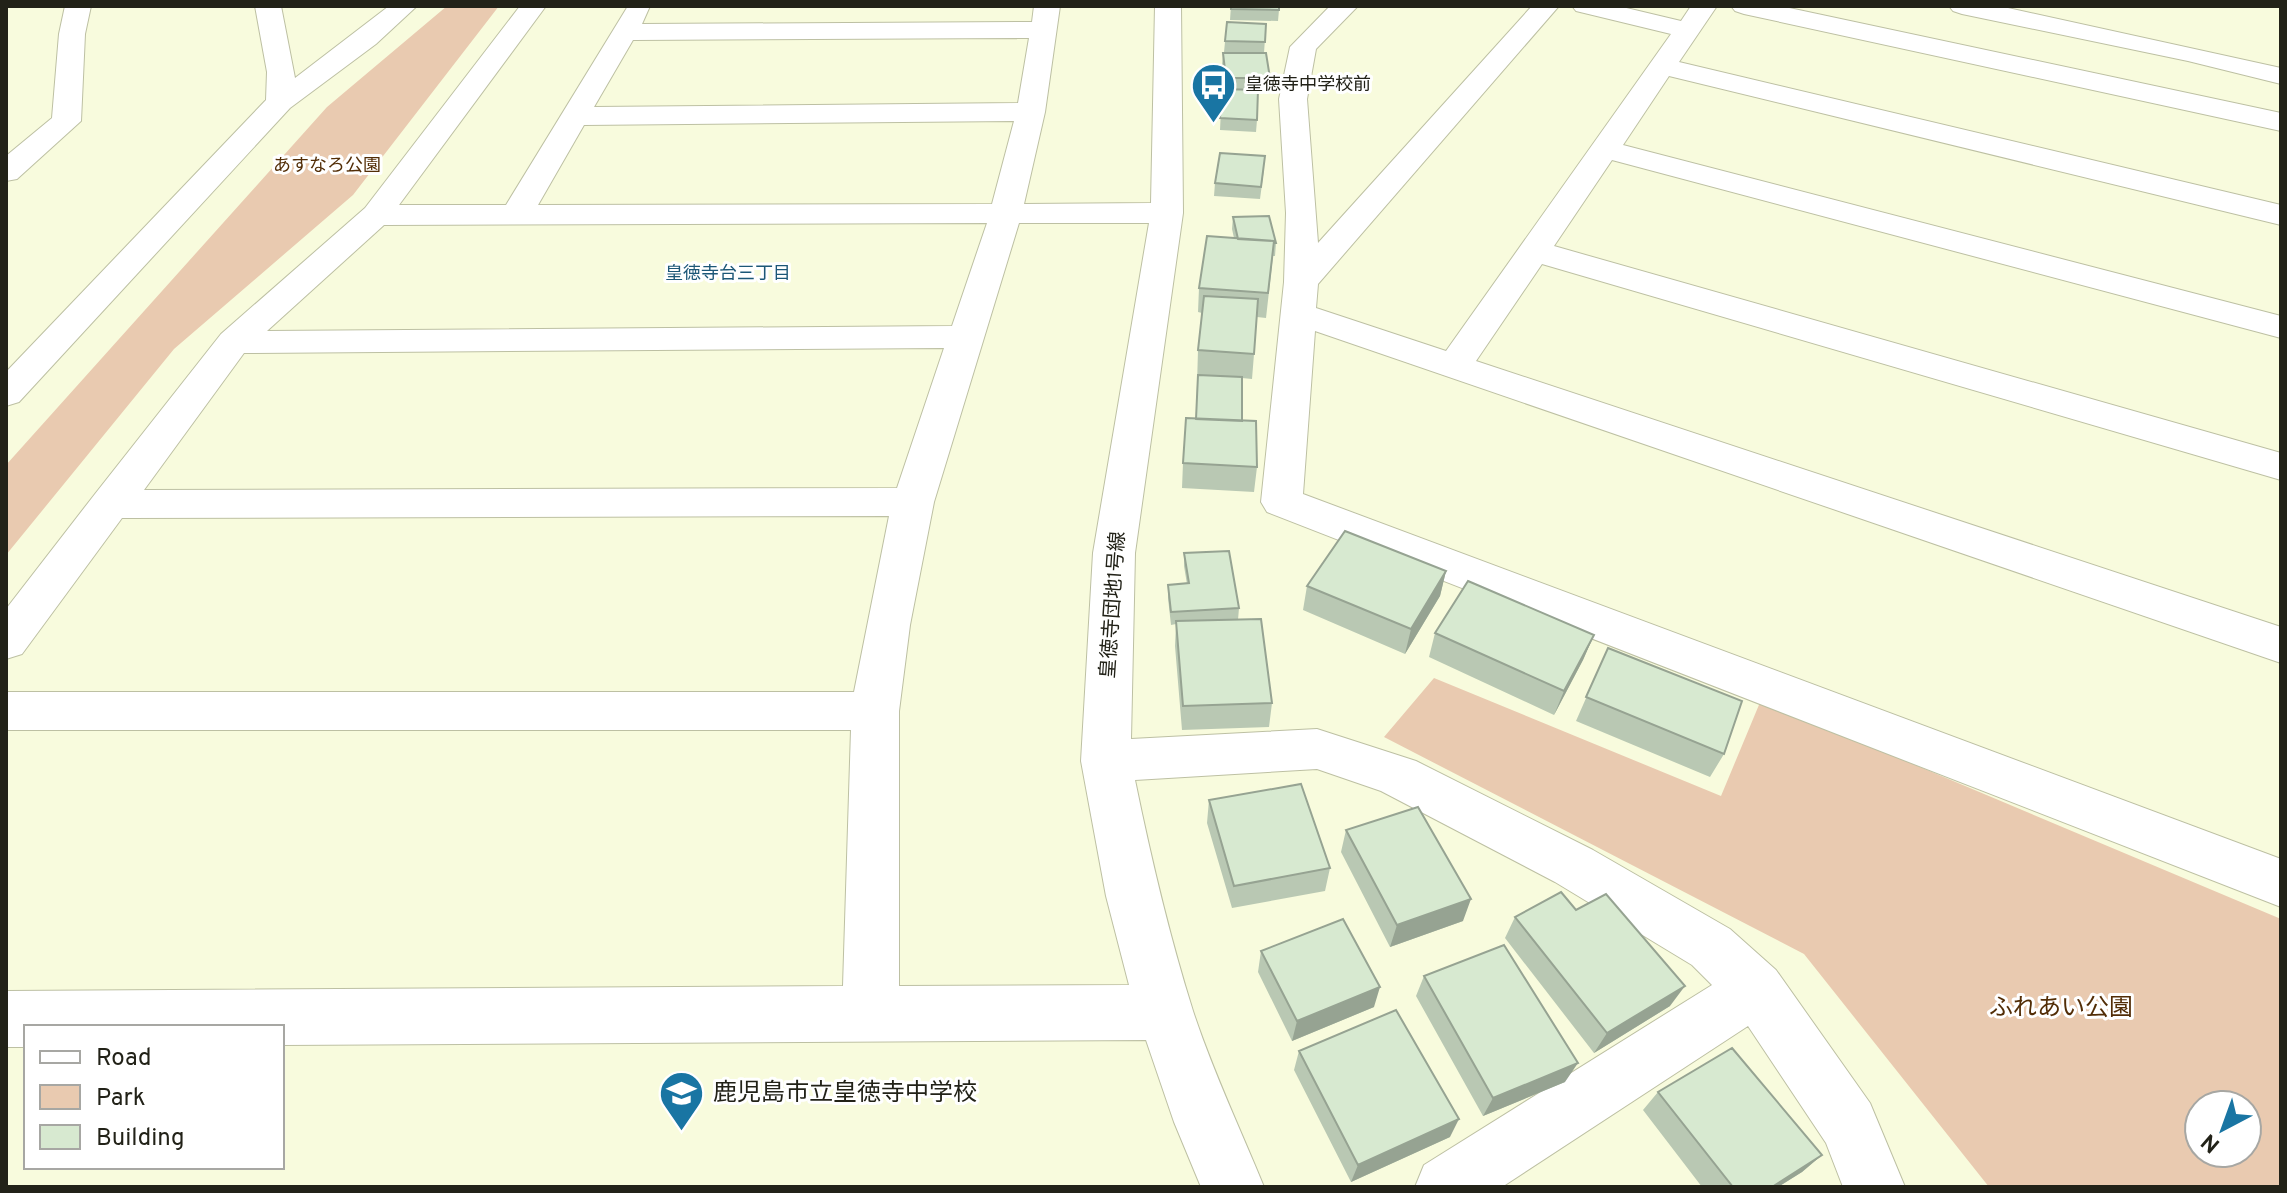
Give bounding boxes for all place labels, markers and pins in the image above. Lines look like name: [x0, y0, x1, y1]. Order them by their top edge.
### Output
bus stop icon: 皇徳寺中学校前: [1190, 61, 1238, 124]
place label: 皇徳寺中学校前: [1245, 74, 1371, 97]
school or university icon: 鹿児島市立皇徳寺中学校: [658, 1070, 706, 1133]
place label: 鹿児島市立皇徳寺中学校: [713, 1079, 977, 1109]

